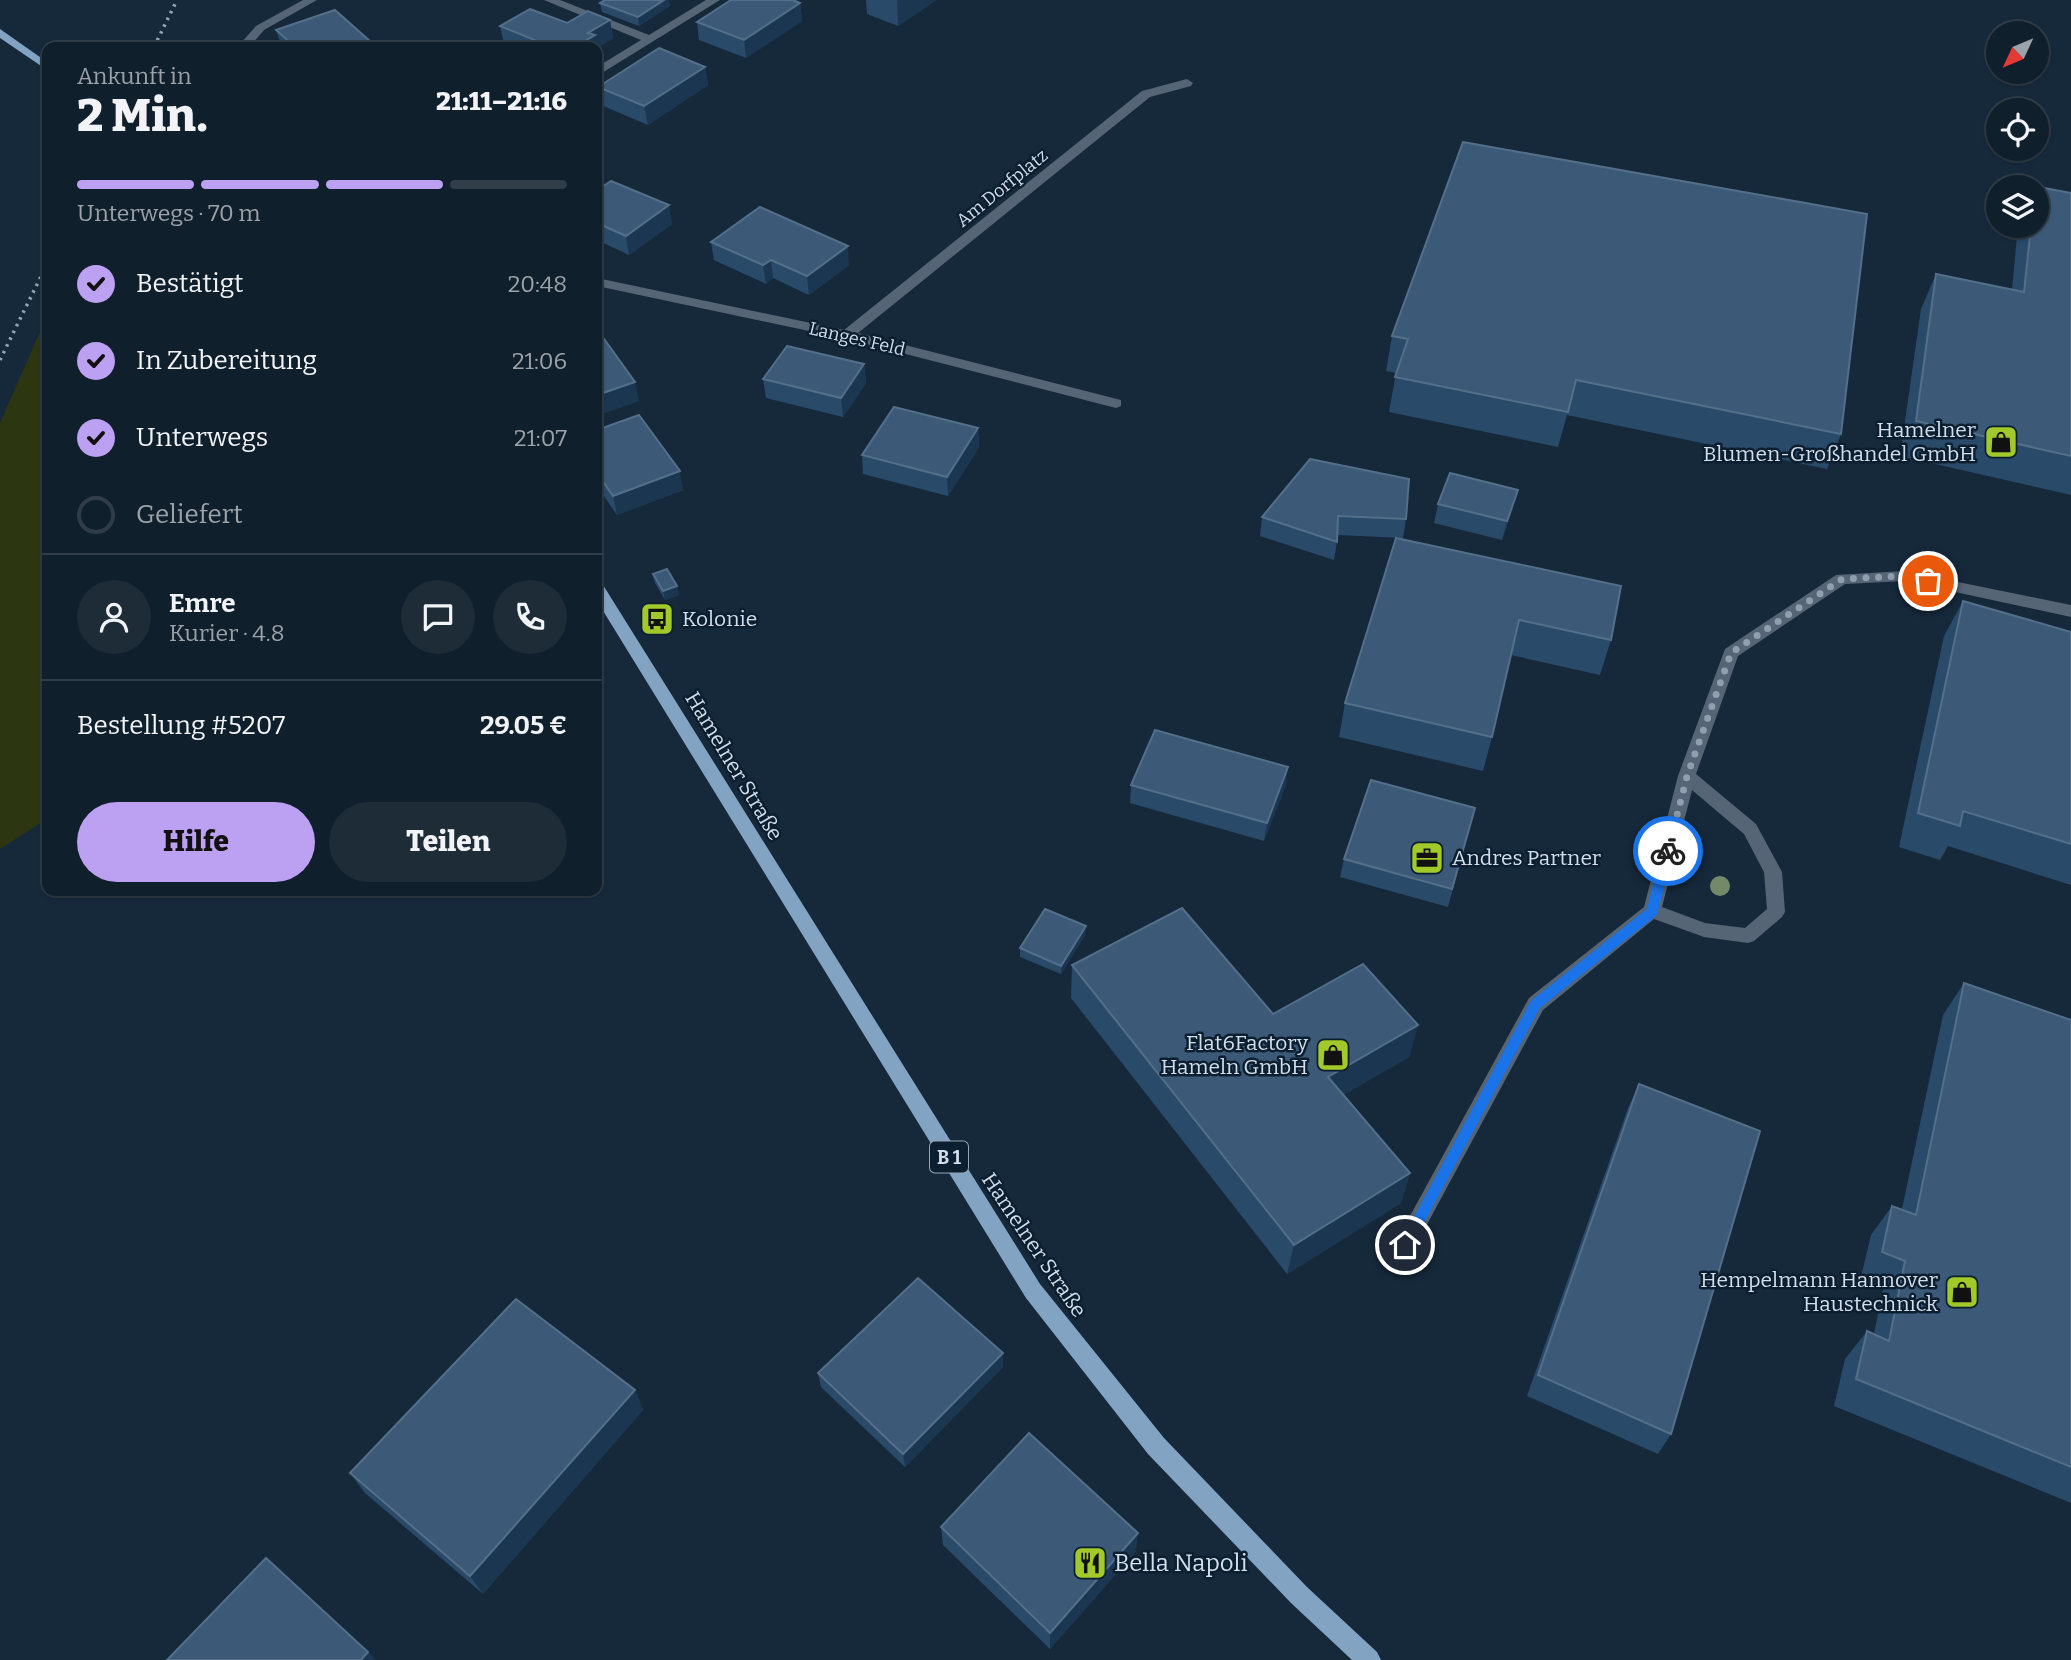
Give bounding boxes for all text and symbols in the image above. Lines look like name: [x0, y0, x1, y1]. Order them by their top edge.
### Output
north arrow: [1986, 21, 2049, 84]
map controls: [1986, 21, 2049, 238]
text: Ankunft in: [77, 62, 192, 90]
text: 21:11–21:16: [436, 86, 567, 117]
text: 2 Min.: [77, 88, 208, 143]
button: locate: [1986, 98, 2049, 161]
street label: Am Dorfplatz: [952, 144, 1052, 232]
button: layers: [1986, 175, 2049, 238]
text: Unterwegs · 70 m: [77, 199, 260, 227]
icon: check: [77, 265, 115, 303]
text: Bestätigt: [136, 268, 243, 299]
text: 20:48: [508, 270, 567, 298]
street label: Langes Feld: [807, 317, 907, 361]
icon: check: [77, 342, 115, 380]
text: In Zubereitung: [136, 345, 317, 376]
text: 21:06: [512, 347, 567, 375]
place label: Hamelner Blumen-Großhandel GmbH: [1703, 417, 1976, 467]
icon: check: [77, 419, 115, 457]
text: Unterwegs: [136, 422, 268, 453]
shop icon: Hamelner Blumen-Großhandel GmbH: [1982, 423, 2020, 461]
text: 21:07: [514, 424, 567, 452]
text: Geliefert: [136, 499, 243, 530]
pin: [1898, 551, 1958, 611]
icon: bag: [1909, 562, 1947, 600]
button: person: [77, 580, 151, 654]
button: chat: [401, 580, 475, 654]
button: phone: [493, 580, 567, 654]
text: Emre: [169, 588, 235, 619]
bus stop icon: Kolonie: [638, 600, 676, 638]
place label: Kolonie: [682, 606, 757, 632]
text: Kurier · 4.8: [169, 619, 284, 647]
street label: Hamelner Straße: [679, 687, 789, 845]
text: Bestellung #5207: [77, 710, 285, 741]
text: 29.05 €: [480, 710, 567, 741]
button: Hilfe: [77, 802, 315, 882]
button: Teilen: [329, 802, 567, 882]
courier: [1633, 816, 1703, 886]
icon: bike: [1649, 832, 1687, 870]
office icon: Andres Partner: [1408, 839, 1446, 877]
place label: Andres Partner: [1452, 845, 1601, 871]
place label: Flat6Factory Hameln GmbH: [1161, 1030, 1309, 1080]
shop icon: Flat6Factory Hameln GmbH: [1314, 1036, 1352, 1074]
road number: B 1: [930, 1142, 968, 1172]
street label: Hamelner Straße: [976, 1168, 1092, 1322]
pin: [1375, 1215, 1435, 1275]
icon: home: [1386, 1226, 1424, 1264]
place label: Hempelmann Hannover Haustechnick: [1700, 1267, 1938, 1317]
shop icon: Hempelmann Hannover Haustechnick: [1943, 1273, 1981, 1311]
restaurant icon: Bella Napoli: [1071, 1544, 1109, 1582]
place label: Bella Napoli: [1114, 1549, 1248, 1577]

